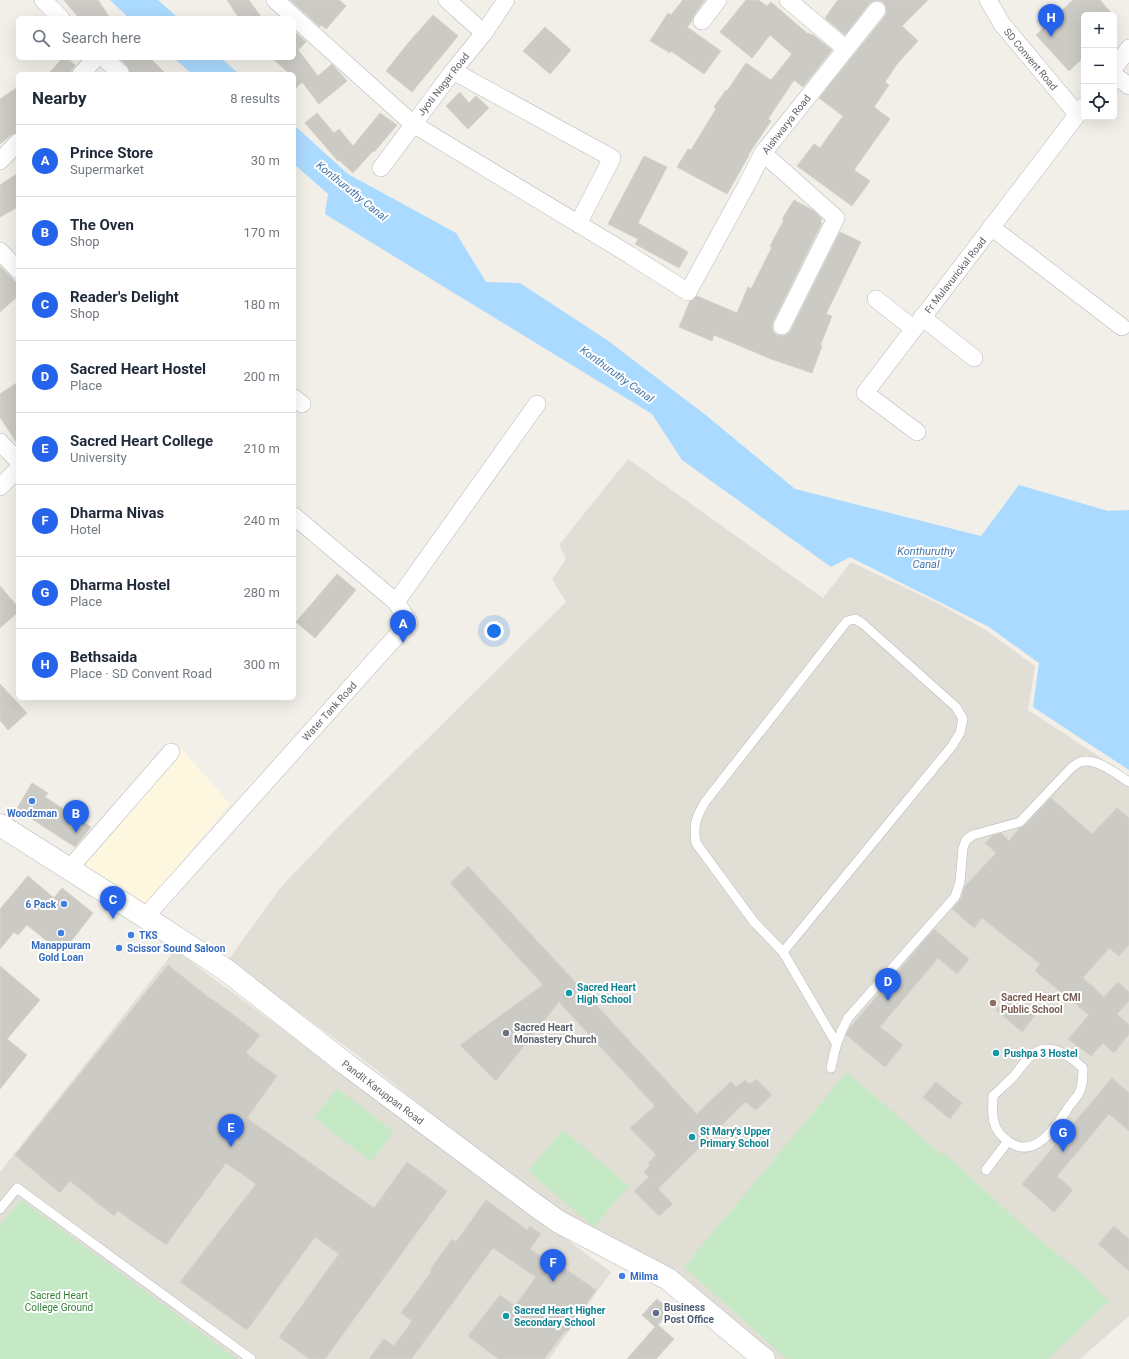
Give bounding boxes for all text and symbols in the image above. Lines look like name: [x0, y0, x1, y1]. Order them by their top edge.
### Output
pin: H: [1038, 4, 1064, 37]
map controls: [1081, 12, 1117, 120]
button: +: [1081, 12, 1117, 48]
search box: [16, 16, 296, 60]
street label: SD Convent Road: [1002, 26, 1060, 92]
icon: search: [30, 27, 52, 49]
text: Search here: [62, 29, 141, 47]
button: −: [1081, 48, 1117, 84]
street label: Jyoti Nagar Road: [416, 51, 471, 118]
button: locate: [1081, 84, 1117, 120]
text: Nearby: [32, 88, 87, 108]
text: 8 results: [230, 91, 280, 106]
street label: Aishwarya Road: [760, 93, 813, 156]
text: Prince Store: [70, 144, 153, 162]
text: A: [41, 153, 49, 168]
text: 30 m: [251, 153, 280, 168]
water label: Konthuruthy Canal: [314, 159, 390, 224]
text: Supermarket: [70, 162, 144, 177]
text: The Oven: [70, 216, 134, 234]
text: B: [41, 225, 49, 240]
text: 170 m: [243, 225, 280, 240]
text: Shop: [70, 234, 100, 249]
street label: Fr Mulavurickal Road: [922, 235, 988, 315]
text: Reader's Delight: [70, 288, 179, 306]
text: C: [41, 297, 49, 312]
text: 180 m: [243, 297, 280, 312]
text: Shop: [70, 306, 100, 321]
water label: Konthuruthy Canal: [578, 343, 656, 406]
text: Sacred Heart Hostel: [70, 360, 206, 378]
text: D: [41, 369, 49, 384]
text: 200 m: [243, 369, 280, 384]
text: Place: [70, 378, 102, 393]
text: Sacred Heart College: [70, 432, 213, 450]
text: E: [41, 441, 49, 456]
text: 210 m: [243, 441, 280, 456]
text: University: [70, 450, 127, 465]
text: Dharma Nivas: [70, 504, 164, 522]
text: F: [41, 513, 49, 528]
text: 240 m: [243, 513, 280, 528]
text: Hotel: [70, 522, 101, 537]
water label: Konthuruthy Canal: [897, 545, 956, 571]
text: Dharma Hostel: [70, 576, 170, 594]
text: G: [41, 585, 49, 600]
text: 280 m: [243, 585, 280, 600]
text: Place: [70, 594, 102, 609]
pin: A: [390, 610, 416, 643]
your location: [484, 621, 504, 641]
text: Bethsaida: [70, 648, 137, 666]
text: H: [40, 657, 50, 672]
text: 300 m: [243, 657, 280, 672]
text: Place · SD Convent Road: [70, 666, 212, 681]
street label: Water Tank Road: [300, 680, 359, 743]
marker: Woodzman: [27, 796, 37, 806]
pin: B: [63, 800, 89, 833]
place label: Woodzman: [7, 808, 58, 819]
pin: C: [100, 886, 126, 919]
place label: 6 Pack: [25, 899, 57, 910]
marker: 6 Pack: [59, 899, 69, 909]
marker: Manappuram Gold Loan: [56, 928, 66, 938]
marker: TKS: [126, 930, 136, 940]
place label: TKS: [139, 930, 158, 941]
place label: Manappuram Gold Loan: [31, 940, 91, 963]
marker: Scissor Sound Saloon: [114, 943, 124, 953]
place label: Scissor Sound Saloon: [127, 943, 226, 954]
pin: D: [875, 968, 901, 1001]
place label: Sacred Heart High School: [577, 982, 637, 1005]
marker: Sacred Heart High School: [564, 988, 574, 998]
place label: Sacred Heart CMI Public School: [1001, 992, 1081, 1015]
marker: Sacred Heart CMI Public School: [988, 998, 998, 1008]
place label: Sacred Heart Monastery Church: [514, 1022, 597, 1045]
marker: Sacred Heart Monastery Church: [501, 1028, 511, 1038]
marker: Pushpa 3 Hostel: [991, 1048, 1001, 1058]
place label: Pushpa 3 Hostel: [1004, 1048, 1078, 1059]
street label: Pandit Karuppan Road: [340, 1058, 426, 1127]
pin: E: [218, 1114, 244, 1147]
pin: G: [1050, 1119, 1076, 1152]
place label: St Mary's Upper Primary School: [700, 1126, 771, 1149]
marker: St Mary's Upper Primary School: [687, 1132, 697, 1142]
pin: F: [540, 1249, 566, 1282]
marker: Milma: [617, 1271, 627, 1281]
place label: Milma: [630, 1271, 659, 1282]
park label: Sacred Heart College Ground: [25, 1290, 93, 1313]
place label: Business Post Office: [664, 1302, 714, 1325]
place label: Sacred Heart Higher Secondary School: [514, 1305, 606, 1328]
marker: Business Post Office: [651, 1308, 661, 1318]
marker: Sacred Heart Higher Secondary School: [501, 1311, 511, 1321]

